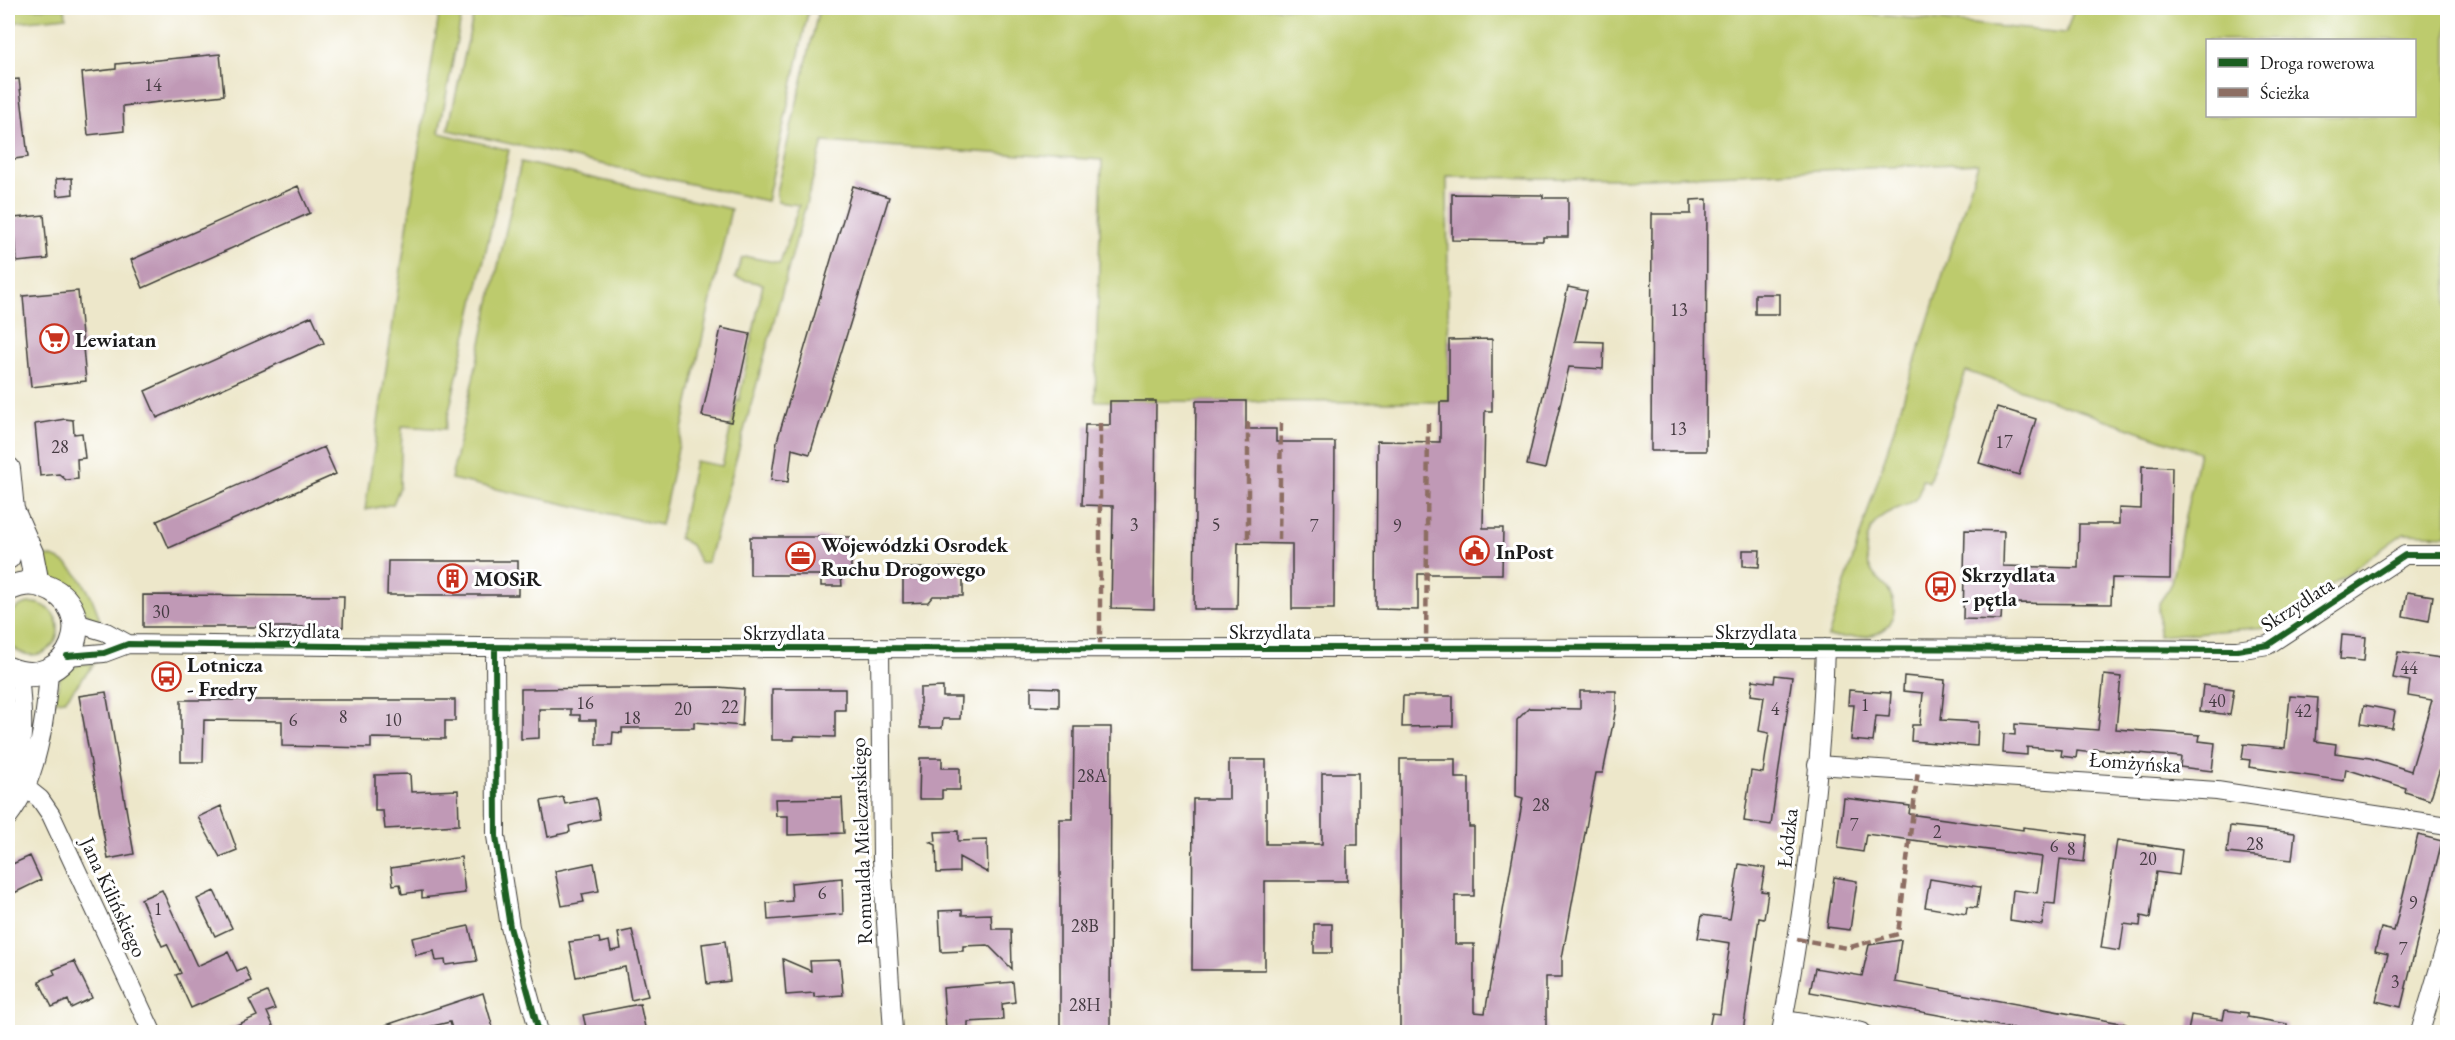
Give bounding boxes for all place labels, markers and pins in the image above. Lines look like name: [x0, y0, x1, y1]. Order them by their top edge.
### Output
supermarket icon: Lewiatan: [38, 323, 70, 355]
place label: Lewiatan: [75, 326, 156, 353]
place label: Wojewódzki Osrodek Ruchu Drogowego: [821, 531, 1009, 582]
public building icon: InPost: [1459, 535, 1491, 567]
place label: InPost: [1496, 538, 1554, 565]
office icon: Wojewódzki Osrodek Ruchu Drogowego: [784, 540, 816, 572]
place label: Skrzydlata - pętla: [1962, 561, 2056, 612]
building icon: MOSiR: [437, 562, 469, 594]
place label: MOSiR: [474, 565, 543, 592]
bus stop icon: Skrzydlata - pętla: [1925, 570, 1957, 602]
place label: Lotnicza - Fredry: [187, 651, 264, 702]
bus stop icon: Lotnicza - Fredry: [150, 660, 182, 692]

